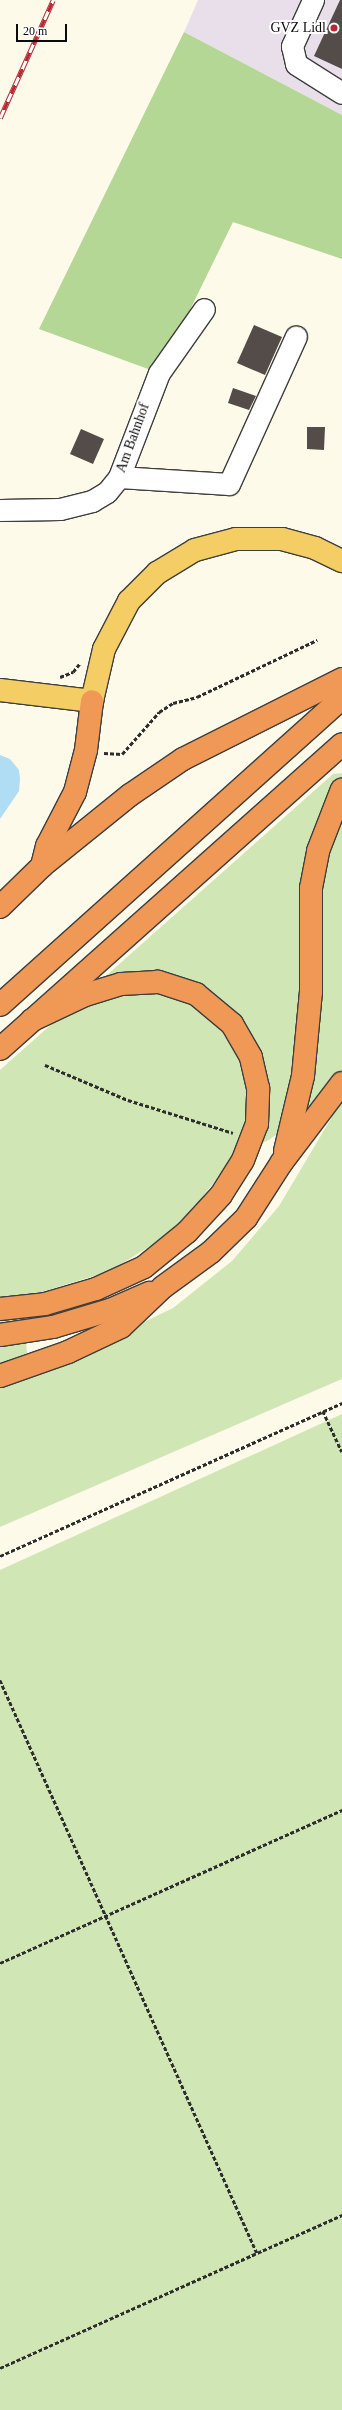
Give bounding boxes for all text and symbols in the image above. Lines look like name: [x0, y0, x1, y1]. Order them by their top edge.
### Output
scale bar: [18, 16, 69, 42]
place label: GVZ Lidl: [270, 20, 326, 36]
marker: GVZ Lidl: [329, 23, 339, 33]
text: 20 m: [23, 24, 47, 38]
street label: Am Bahnhof: [113, 401, 153, 475]

